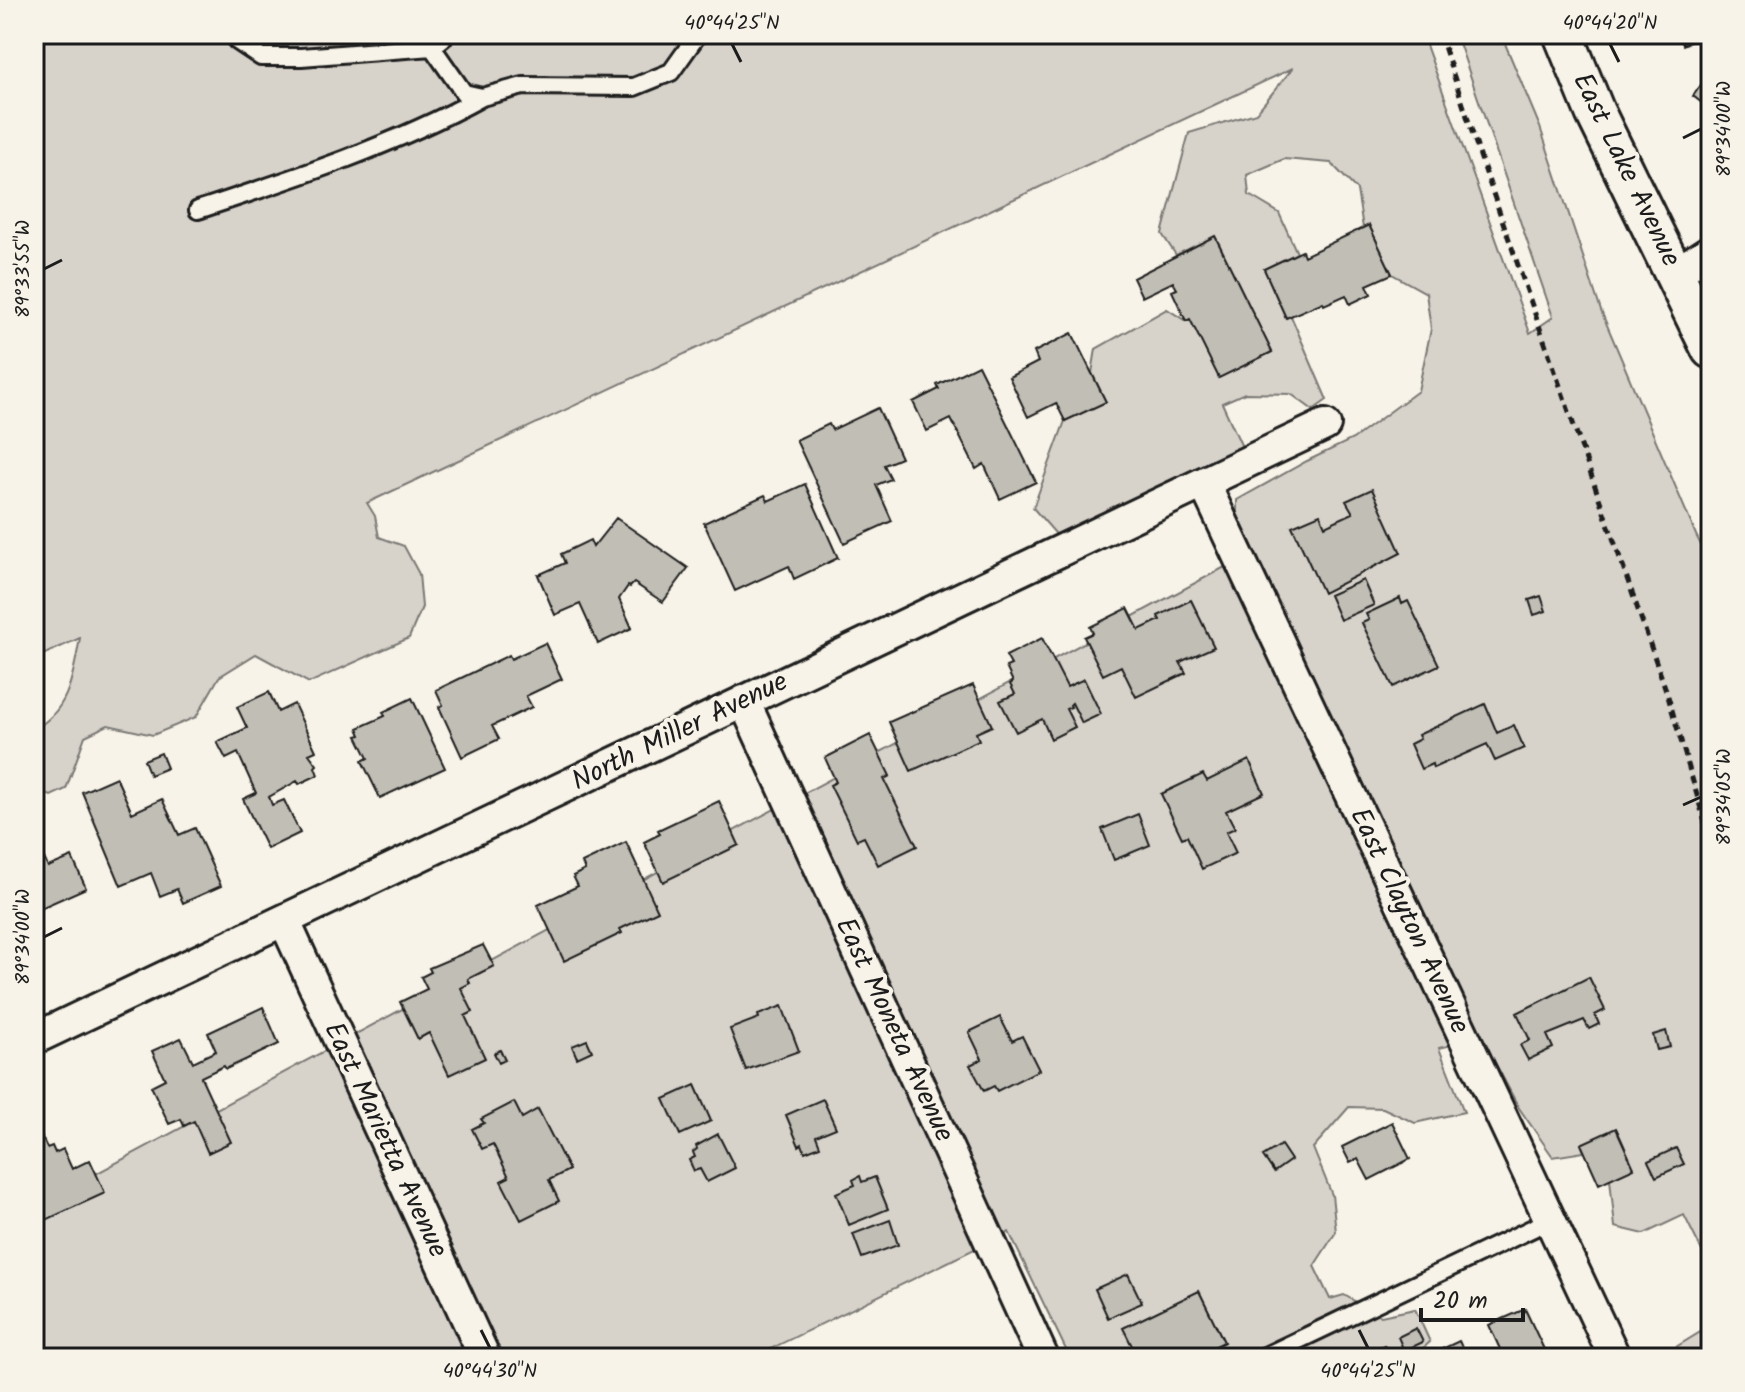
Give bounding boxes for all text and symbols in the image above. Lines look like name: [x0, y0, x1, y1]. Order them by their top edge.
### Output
text: 40°44'25"N: [684, 8, 780, 40]
text: 40°44'20"N: [1563, 8, 1657, 40]
street label: East Lake Avenue: [1559, 65, 1693, 275]
text: 89°34'00"W: [1709, 81, 1741, 177]
text: 89°33'55"W: [8, 220, 40, 318]
street label: North Miller Avenue: [564, 660, 796, 804]
text: 89°34'05"W: [1709, 749, 1741, 845]
street label: East Clayton Avenue: [1337, 800, 1481, 1042]
text: 89°34'00"W: [8, 889, 40, 985]
street label: East Moneta Avenue: [822, 910, 966, 1150]
street label: East Marietta Avenue: [311, 1015, 460, 1266]
scale bar: [1421, 1272, 1523, 1322]
text: 20 m: [1433, 1282, 1488, 1321]
text: 40°44'30"N: [443, 1356, 537, 1388]
text: 40°44'25"N: [1320, 1356, 1416, 1388]

